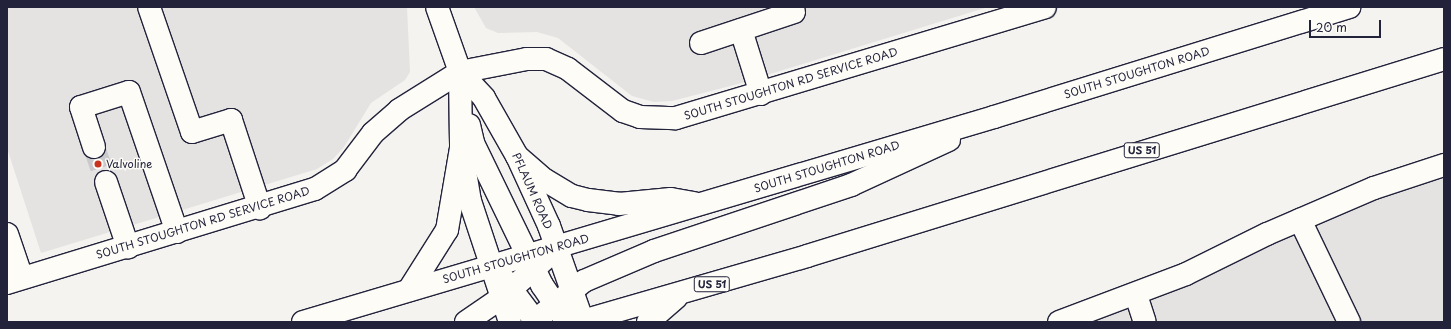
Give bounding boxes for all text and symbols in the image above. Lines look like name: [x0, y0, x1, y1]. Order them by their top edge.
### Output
scale bar: [1311, 12, 1383, 38]
text: 20 m: [1316, 18, 1347, 36]
street label: SOUTH STOUGHTON ROAD: [1062, 44, 1212, 102]
street label: SOUTH STOUGHTON RD SERVICE ROAD: [682, 45, 900, 123]
street label: SOUTH STOUGHTON ROAD: [752, 138, 902, 196]
road number: US 51: [1124, 142, 1160, 158]
street label: PFLAUM ROAD: [509, 151, 555, 231]
place label: Valvoline: [106, 157, 152, 171]
marker: Valvoline: [93, 159, 103, 169]
street label: SOUTH STOUGHTON RD SERVICE ROAD: [94, 184, 312, 262]
street label: SOUTH STOUGHTON ROAD: [441, 232, 591, 286]
road number: US 51: [694, 276, 730, 292]

